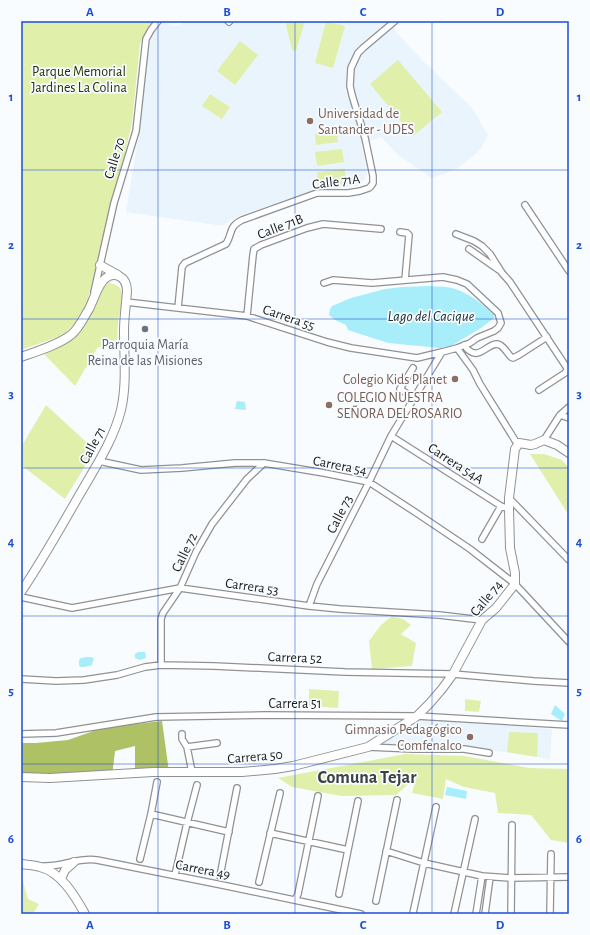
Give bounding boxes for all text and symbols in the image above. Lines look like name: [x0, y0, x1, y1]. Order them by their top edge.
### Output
text: A: [86, 6, 94, 19]
text: B: [223, 6, 231, 19]
text: C: [360, 6, 367, 19]
text: D: [496, 6, 505, 19]
park label: Parque Memorial Jardines La Colina: [31, 65, 127, 95]
text: 1: [9, 91, 13, 104]
text: 1: [577, 91, 581, 104]
place label: Universidad de Santander - UDES: [318, 107, 414, 137]
marker: Universidad de Santander - UDES: [305, 116, 315, 126]
street label: Calle 70: [102, 136, 128, 181]
street label: Calle 71A: [311, 172, 361, 192]
street label: Calle 71B: [256, 212, 305, 242]
text: 2: [8, 239, 14, 252]
text: 2: [576, 239, 582, 252]
street label: Carrera 55: [261, 303, 317, 333]
water label: Lago del Cacique: [388, 309, 475, 324]
marker: Parroquia María Reina de las Misiones: [140, 324, 150, 334]
place label: Parroquia María Reina de las Misiones: [87, 338, 203, 368]
place label: Colegio Kids Planet: [343, 373, 448, 387]
marker: Colegio Kids Planet: [450, 374, 460, 384]
text: 3: [8, 388, 14, 401]
text: 3: [576, 388, 582, 401]
place label: COLEGIO NUESTRA SEÑORA DEL ROSARIO: [337, 391, 462, 421]
marker: COLEGIO NUESTRA SEÑORA DEL ROSARIO: [324, 400, 334, 410]
street label: Calle 71: [77, 424, 108, 466]
street label: Carrera 54A: [425, 441, 486, 487]
street label: Carrera 54: [312, 454, 368, 478]
street label: Calle 73: [324, 493, 356, 536]
street label: Calle 72: [169, 531, 200, 574]
text: 4: [8, 536, 15, 549]
text: 4: [576, 536, 583, 549]
street label: Carrera 53: [224, 576, 280, 598]
street label: Calle 74: [468, 578, 506, 619]
street label: Carrera 52: [267, 650, 322, 666]
text: 5: [8, 685, 14, 698]
text: 5: [576, 685, 582, 698]
street label: Carrera 51: [269, 697, 321, 711]
place label: Gimnasio Pedagógico Comfenalco: [345, 723, 462, 753]
marker: Gimnasio Pedagógico Comfenalco: [465, 732, 475, 742]
street label: Carrera 50: [227, 748, 283, 766]
district label: Comuna Tejar: [318, 769, 417, 787]
text: 6: [8, 833, 14, 846]
text: 6: [576, 833, 582, 846]
street label: Carrera 49: [174, 858, 231, 882]
text: A: [86, 919, 94, 932]
text: B: [223, 919, 231, 932]
text: C: [360, 919, 367, 932]
text: D: [496, 919, 505, 932]

